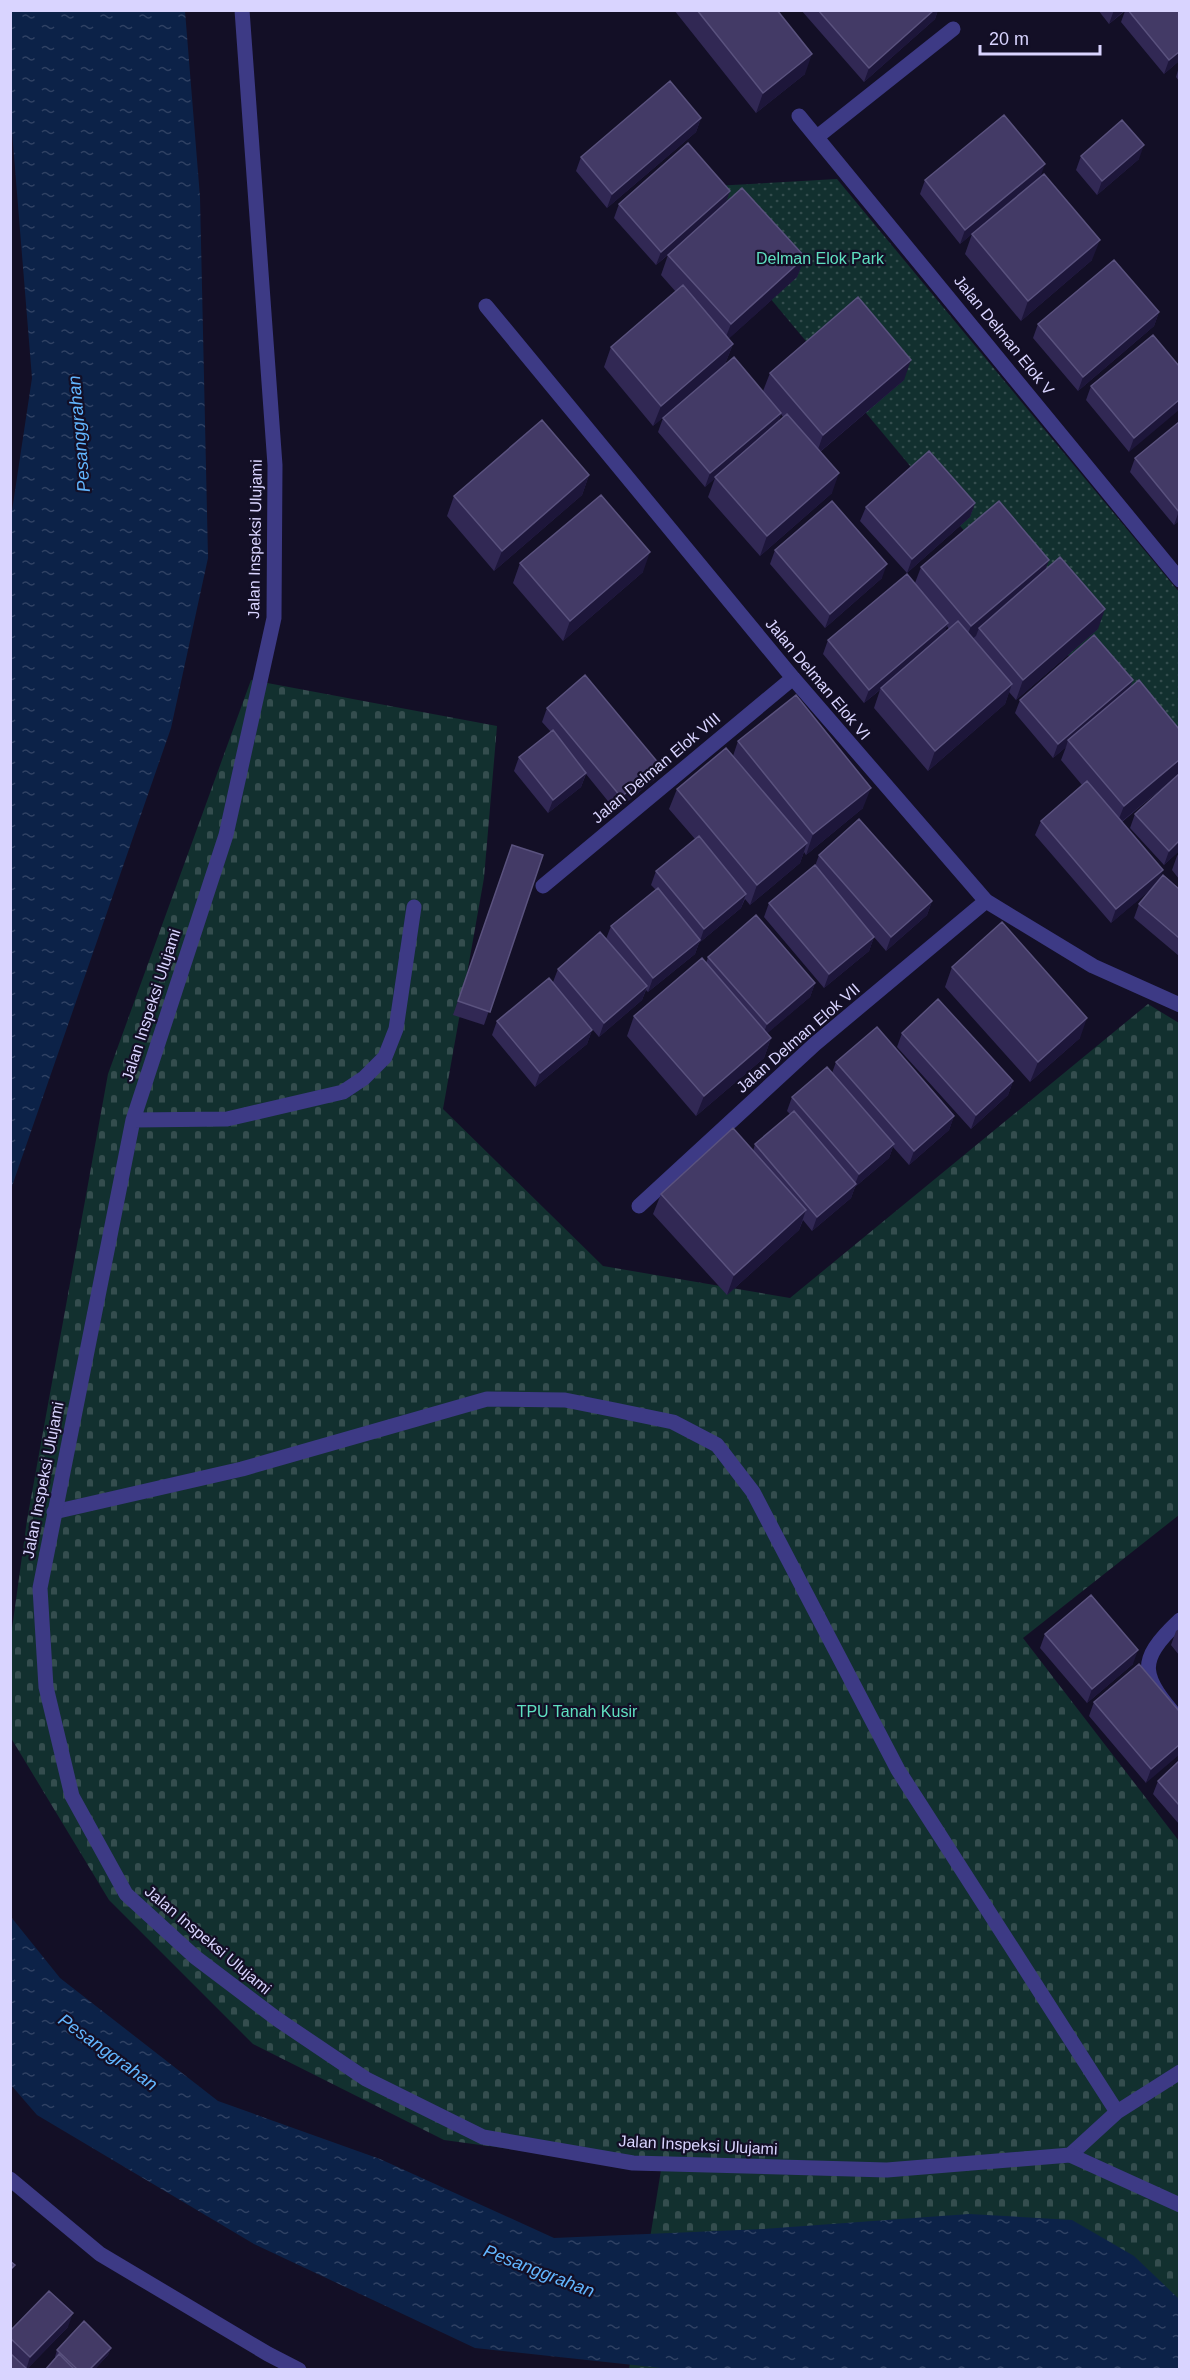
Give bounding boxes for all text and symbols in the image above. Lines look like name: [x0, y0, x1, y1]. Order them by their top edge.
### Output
scale bar: [980, 18, 1100, 56]
text: 20 m: [989, 29, 1029, 49]
park label: Delman Elok Park: [756, 250, 885, 267]
street label: Jalan Delman Elok V: [951, 272, 1058, 398]
water label: Pesanggrahan: [64, 375, 94, 493]
street label: Jalan Inspeksi Ulujami: [245, 459, 265, 619]
street label: Jalan Delman Elok VI: [762, 615, 874, 743]
street label: Jalan Delman Elok VIII: [589, 709, 723, 827]
street label: Jalan Inspeksi Ulujami: [118, 927, 184, 1083]
street label: Jalan Delman Elok VII: [733, 980, 863, 1096]
street label: Jalan Inspeksi Ulujami: [19, 1400, 67, 1560]
park label: TPU Tanah Kusir: [517, 1703, 638, 1720]
street label: Jalan Inspeksi Ulujami: [142, 1882, 274, 1998]
water label: Pesanggrahan: [55, 2009, 161, 2095]
street label: Jalan Inspeksi Ulujami: [618, 2132, 778, 2158]
water label: Pesanggrahan: [481, 2241, 597, 2301]

